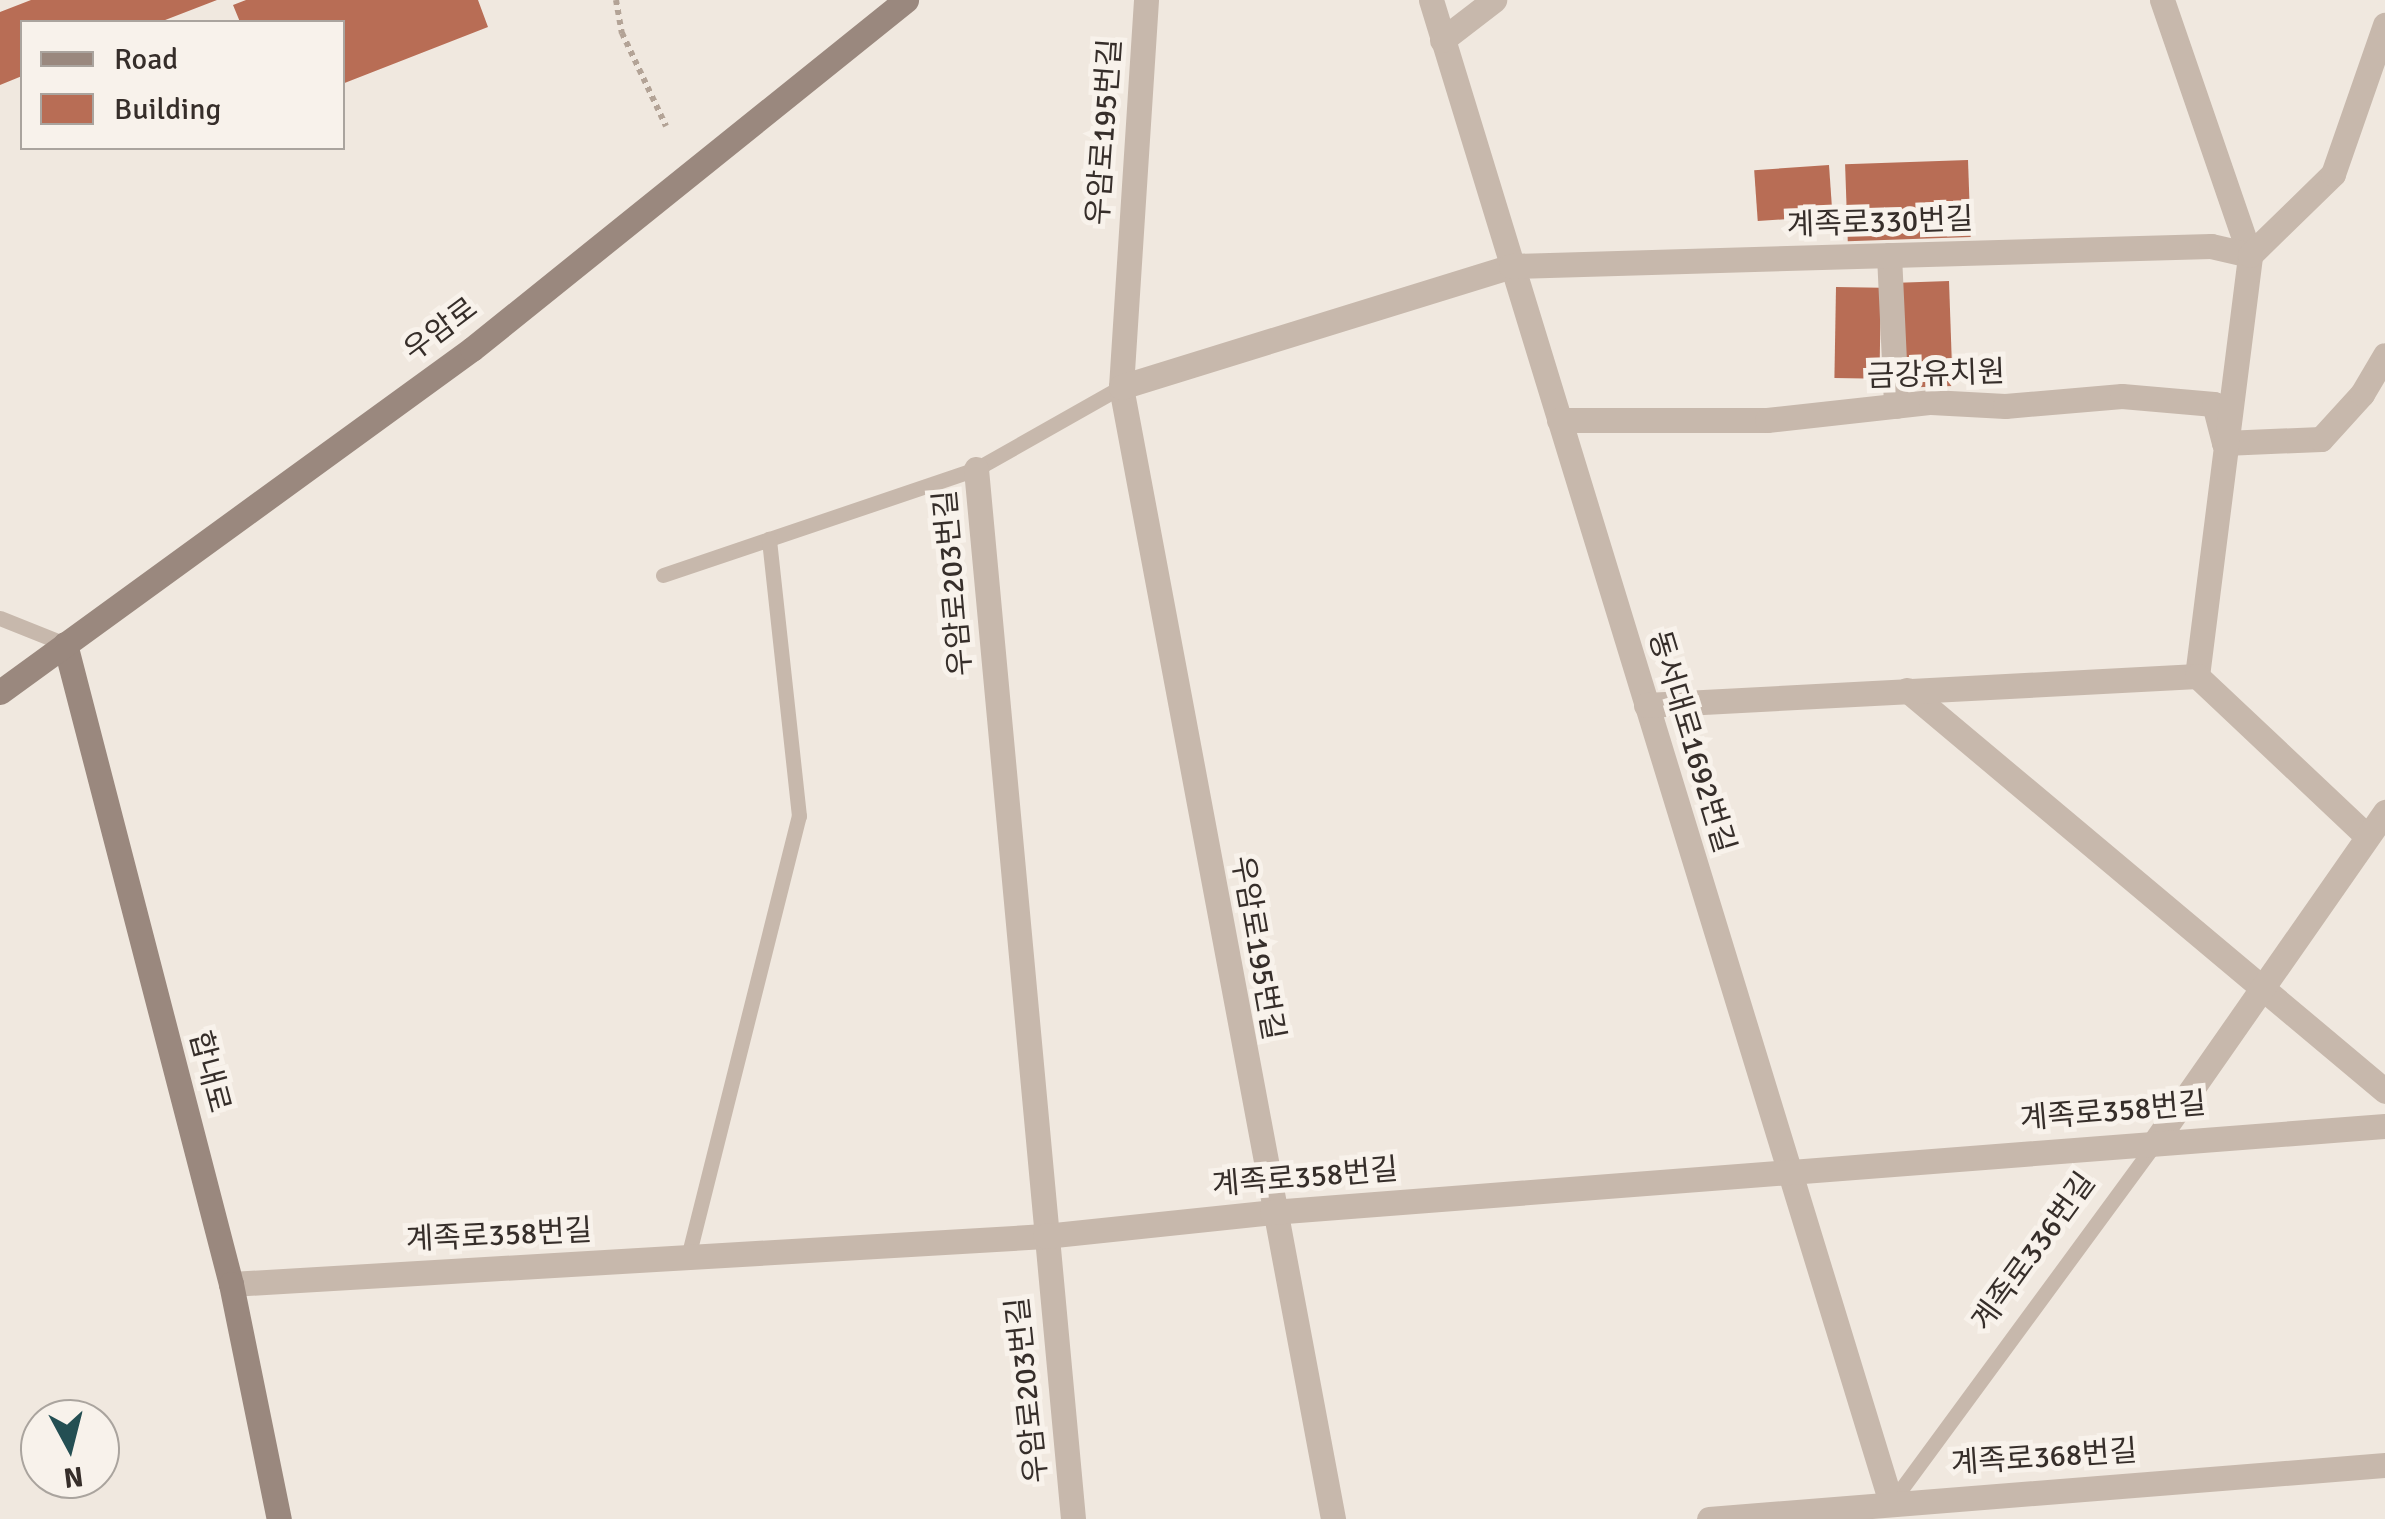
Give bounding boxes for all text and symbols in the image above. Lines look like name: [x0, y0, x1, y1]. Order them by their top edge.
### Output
legend: [20, 20, 345, 150]
street label: 우암로195번길: [1081, 38, 1129, 226]
text: Road: [114, 41, 178, 78]
text: Building: [114, 91, 221, 128]
street label: 계족로330번길: [1786, 202, 1974, 244]
street label: 우암로: [397, 291, 485, 369]
street label: 금강유치원: [1866, 355, 2006, 395]
street label: 우암로203번길: [928, 488, 980, 678]
street label: 동서대로1692번길: [1640, 627, 1742, 857]
street label: 우암로195번길: [1223, 853, 1291, 1043]
street label: 합내로: [181, 1027, 237, 1117]
street label: 계족로358번길: [2018, 1086, 2208, 1138]
street label: 계족로358번길: [1210, 1152, 1400, 1204]
street label: 계족로336번길: [1965, 1166, 2103, 1338]
street label: 계족로358번길: [405, 1213, 593, 1259]
street label: 우암로203번길: [1000, 1295, 1056, 1485]
north arrow: [20, 1399, 120, 1499]
street label: 계족로368번길: [1950, 1434, 2138, 1482]
text: N: [62, 1459, 85, 1495]

